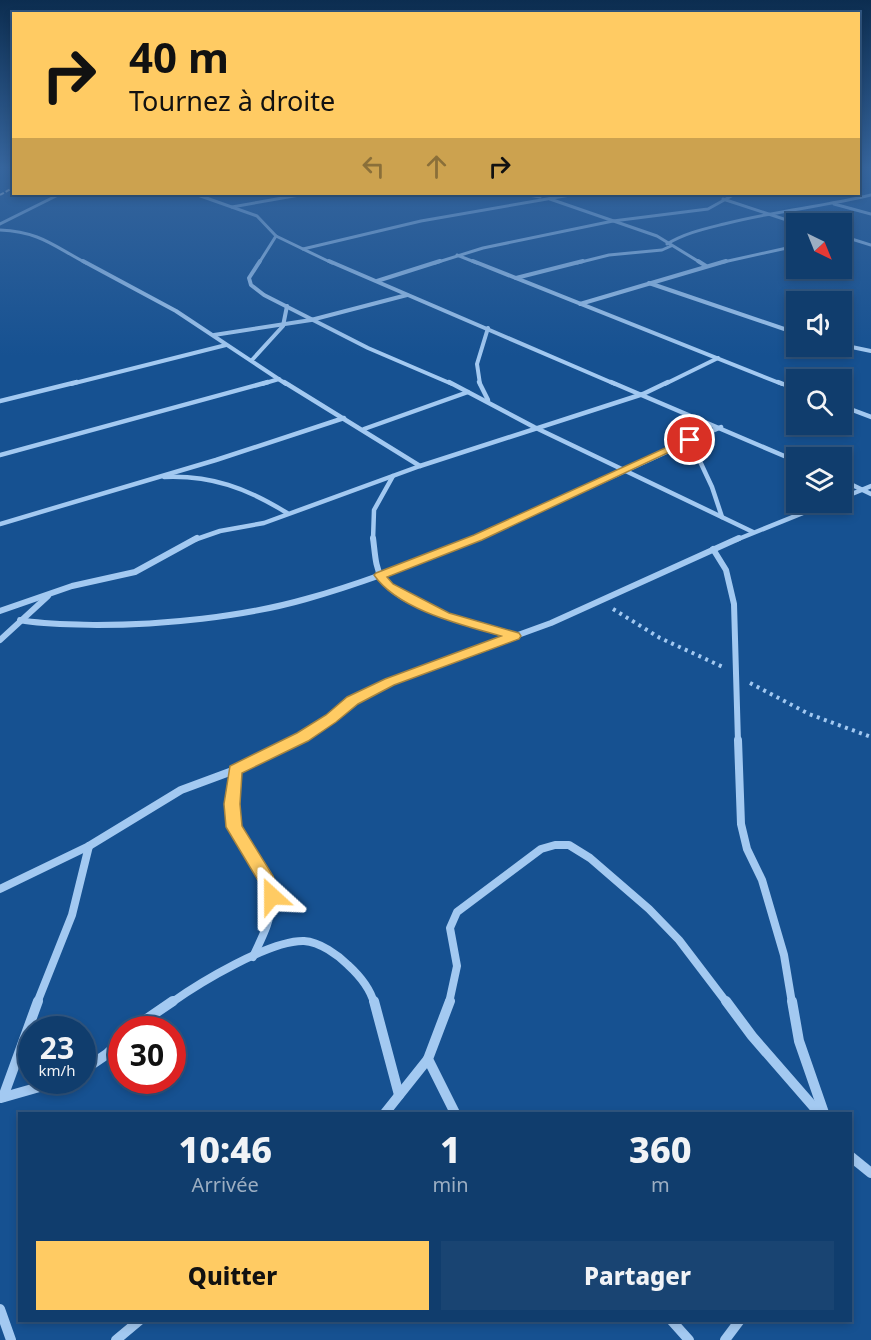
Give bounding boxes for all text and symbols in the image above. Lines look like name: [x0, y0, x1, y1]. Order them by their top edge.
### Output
text: 40 m: [129, 28, 229, 85]
icon: right: [30, 36, 108, 114]
text: Tournez à droite: [129, 82, 335, 119]
icon: left: [357, 150, 390, 183]
icon: ahead: [420, 150, 453, 183]
icon: right: [483, 150, 516, 183]
north arrow: [786, 213, 852, 279]
map controls: [786, 213, 852, 513]
button: sound: [786, 291, 852, 357]
button: search: [786, 369, 852, 435]
pin: [664, 414, 715, 465]
icon: arrive: [673, 423, 706, 456]
button: layers: [786, 447, 852, 513]
position arrow: [240, 864, 304, 928]
speed limit sign: 30: [108, 1016, 186, 1094]
text: 23: [40, 1027, 74, 1068]
text: km/h: [39, 1060, 75, 1080]
text: 10:46: [178, 1125, 272, 1174]
text: 1: [440, 1125, 461, 1174]
text: 360: [629, 1125, 692, 1174]
text: Arrivée: [192, 1171, 259, 1198]
text: min: [432, 1171, 469, 1198]
text: m: [651, 1171, 670, 1198]
button: Quitter: [36, 1241, 429, 1310]
button: Partager: [441, 1241, 834, 1310]

